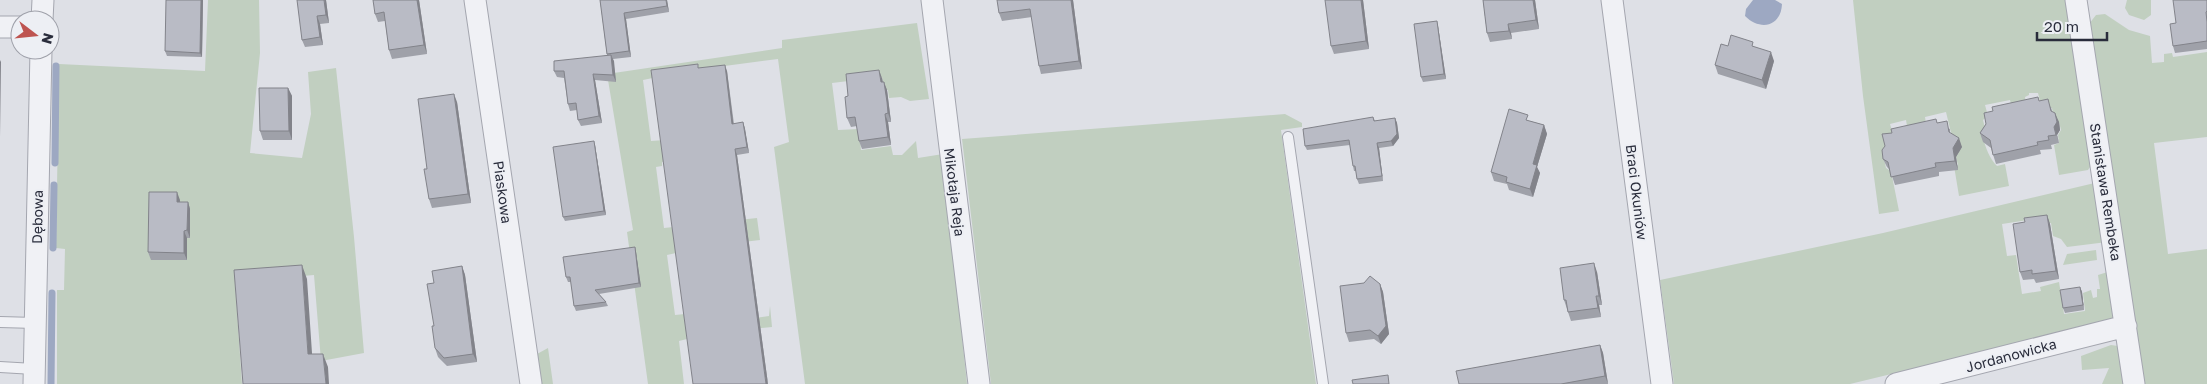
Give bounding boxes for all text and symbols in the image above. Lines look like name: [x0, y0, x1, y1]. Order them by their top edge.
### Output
north arrow: [10, 10, 60, 60]
scale bar: [2037, 10, 2107, 42]
text: 20 m: [2044, 17, 2079, 35]
text: N: [38, 31, 58, 46]
street label: Stanisława Rembeka: [2087, 122, 2125, 262]
street label: Braci Okuniów: [1623, 143, 1651, 241]
street label: Mikołaja Reja: [941, 147, 969, 237]
street label: Piaskowa: [490, 160, 516, 224]
street label: Dębowa: [28, 190, 46, 244]
street label: Jordanowicka: [1964, 335, 2058, 375]

